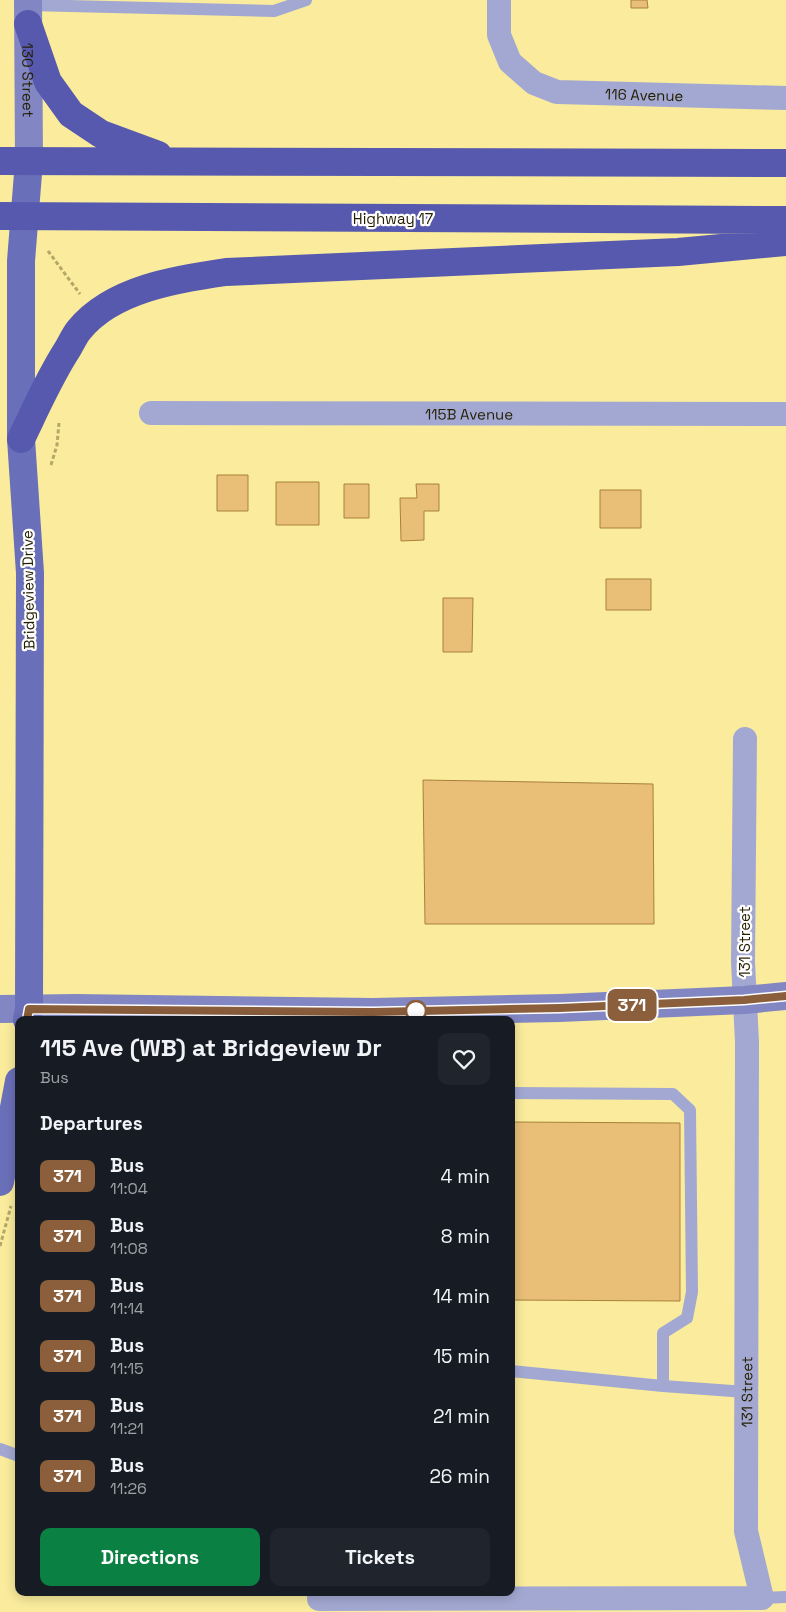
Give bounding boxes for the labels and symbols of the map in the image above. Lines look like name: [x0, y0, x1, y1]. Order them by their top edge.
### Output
street label: 130 Street: [19, 43, 38, 118]
street label: 116 Avenue: [605, 84, 684, 105]
street label: Highway 17: [353, 209, 433, 228]
street label: 115B Avenue: [425, 404, 513, 423]
street label: Bridgeview Drive: [17, 530, 39, 650]
street label: 131 Street: [735, 906, 754, 978]
line badge: 371: [603, 989, 661, 1021]
unlabelled marker: [405, 1000, 427, 1022]
street label: 131 Street: [737, 1356, 756, 1427]

